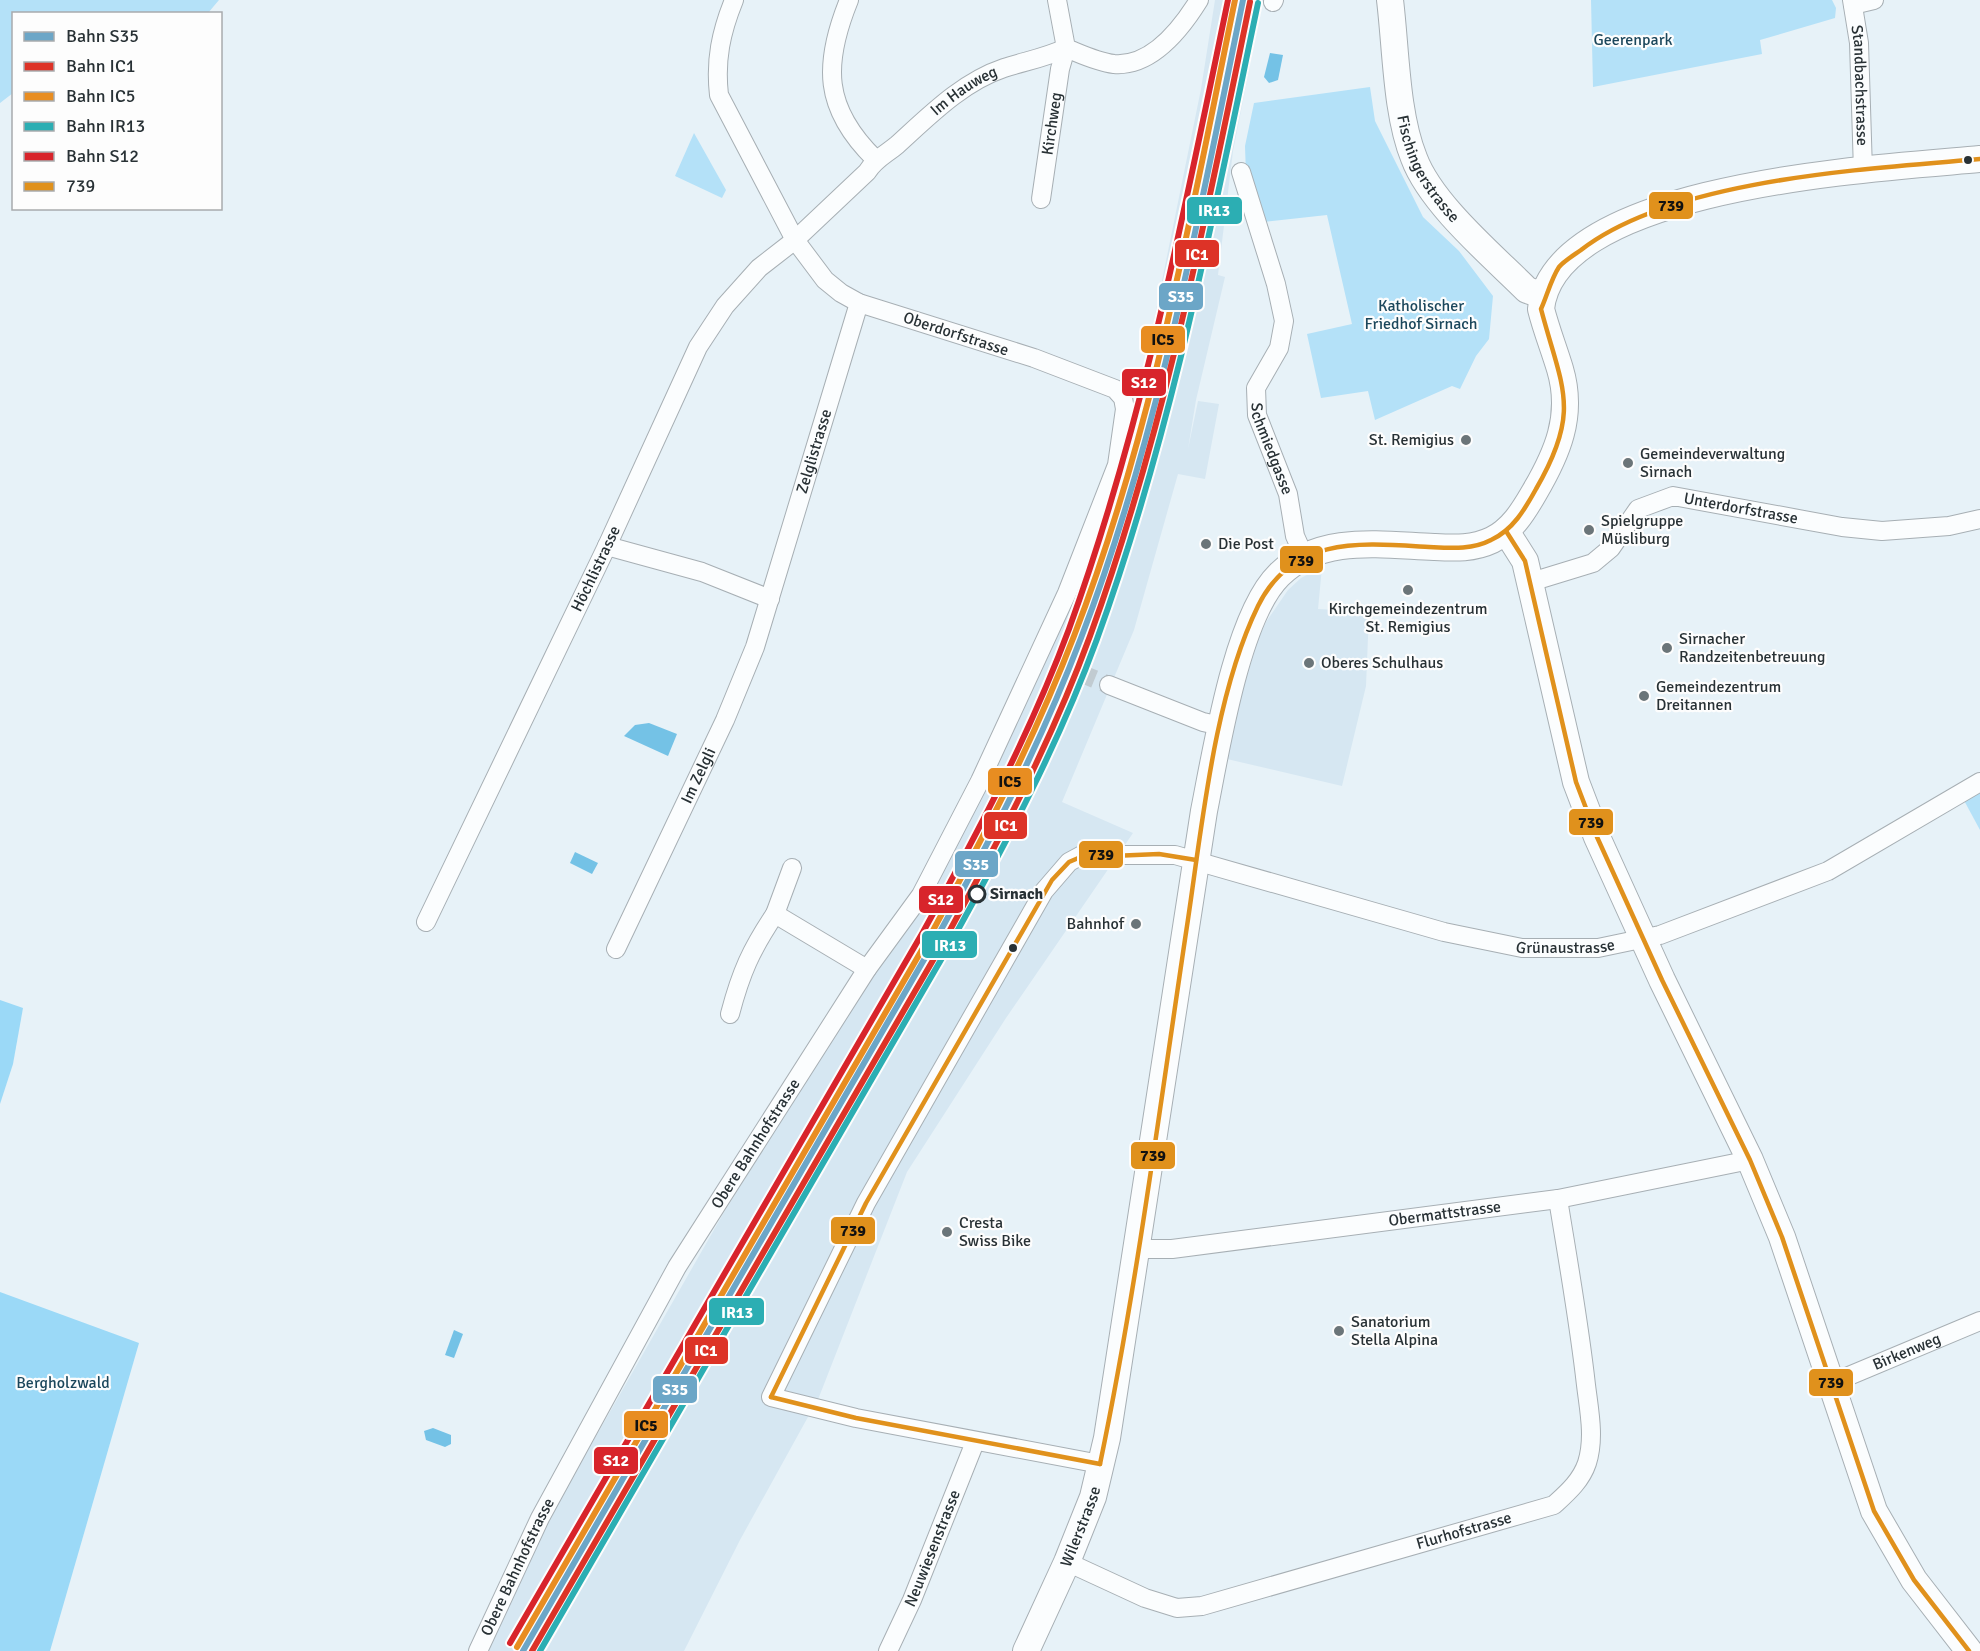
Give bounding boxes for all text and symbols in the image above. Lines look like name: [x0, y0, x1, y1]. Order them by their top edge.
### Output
legend: [12, 12, 222, 210]
street label: Standbachstrasse: [1846, 23, 1872, 146]
text: Bahn S35: [66, 25, 139, 47]
park label: Geerenpark: [1593, 30, 1673, 50]
text: Bahn IC1: [66, 55, 135, 77]
street label: Im Hauweg: [926, 62, 1000, 120]
text: Bahn IC5: [66, 85, 135, 107]
street label: Kirchweg: [1038, 91, 1066, 157]
street label: Fischingerstrasse: [1392, 113, 1464, 227]
text: Bahn IR13: [66, 115, 145, 137]
text: Bahn S12: [66, 145, 139, 167]
unlabelled marker: [1962, 154, 1974, 166]
text: 739: [66, 175, 95, 197]
line badge: 739: [1648, 191, 1694, 220]
line badge: IR13: [1186, 196, 1243, 225]
text: 739: [1658, 196, 1684, 216]
text: IR13: [1198, 201, 1230, 221]
line badge: IC1: [1174, 239, 1220, 268]
text: IC1: [1185, 245, 1209, 265]
line badge: S35: [1158, 282, 1204, 311]
text: S35: [1168, 287, 1194, 307]
park label: Katholischer Friedhof Sirnach: [1365, 296, 1477, 334]
street label: Oberdorfstrasse: [901, 308, 1011, 360]
line badge: IC5: [1140, 325, 1186, 354]
text: IC5: [1151, 330, 1175, 350]
line badge: S12: [1121, 368, 1167, 397]
text: S12: [1131, 373, 1157, 393]
street label: Schmiedgasse: [1246, 402, 1297, 498]
street label: Zelglistrasse: [792, 407, 836, 496]
place label: St. Remigius: [1369, 430, 1454, 450]
marker: St. Remigius: [1459, 433, 1473, 447]
place label: Gemeindeverwaltung Sirnach: [1640, 444, 1785, 482]
marker: Gemeindeverwaltung Sirnach: [1621, 456, 1635, 470]
street label: Unterdorfstrasse: [1682, 488, 1800, 529]
place label: Spielgruppe Müsliburg: [1601, 511, 1683, 549]
street label: Höchlistrasse: [567, 523, 625, 615]
marker: Spielgruppe Müsliburg: [1582, 523, 1596, 537]
place label: Die Post: [1218, 534, 1274, 554]
marker: Die Post: [1199, 537, 1213, 551]
line badge: 739: [1279, 545, 1324, 574]
text: 739: [1288, 551, 1314, 571]
marker: Kirchgemeindezentrum St. Remigius: [1401, 583, 1415, 597]
place label: Kirchgemeindezentrum St. Remigius: [1328, 599, 1488, 637]
place label: Sirnacher Randzeitenbetreuung: [1679, 629, 1826, 667]
marker: Sirnacher Randzeitenbetreuung: [1660, 641, 1674, 655]
place label: Oberes Schulhaus: [1321, 653, 1443, 673]
marker: Oberes Schulhaus: [1302, 656, 1316, 670]
place label: Gemeindezentrum Dreitannen: [1656, 677, 1781, 715]
marker: Gemeindezentrum Dreitannen: [1637, 689, 1651, 703]
street label: Im Zelgli: [677, 744, 720, 807]
line badge: IC5: [987, 767, 1033, 796]
text: IC5: [998, 772, 1022, 792]
line badge: 739: [1568, 808, 1614, 836]
line badge: IC1: [983, 811, 1028, 840]
text: 739: [1578, 813, 1604, 833]
text: IC1: [994, 816, 1018, 836]
line badge: 739: [1078, 840, 1124, 869]
text: 739: [1088, 845, 1114, 865]
line badge: S35: [954, 850, 999, 878]
text: S35: [963, 855, 989, 875]
place label: Sirnach: [990, 884, 1044, 904]
line badge: S12: [918, 885, 964, 914]
marker: Sirnach: [968, 885, 986, 903]
text: S12: [928, 890, 954, 910]
place label: Bahnhof: [1066, 914, 1125, 934]
marker: Bahnhof: [1129, 917, 1143, 931]
line badge: IR13: [921, 930, 978, 959]
street label: Grünaustrasse: [1514, 935, 1617, 959]
text: IR13: [934, 936, 966, 956]
unlabelled marker: [1007, 942, 1019, 954]
street label: Obere Bahnhofstrasse: [707, 1075, 804, 1212]
line badge: 739: [1130, 1141, 1176, 1170]
text: 739: [1140, 1146, 1166, 1166]
street label: Obermattstrasse: [1387, 1196, 1502, 1231]
place label: Cresta Swiss Bike: [959, 1213, 1031, 1251]
line badge: 739: [830, 1216, 876, 1245]
text: 739: [840, 1221, 866, 1241]
marker: Cresta Swiss Bike: [940, 1225, 954, 1239]
line badge: IR13: [708, 1297, 765, 1326]
text: IR13: [721, 1303, 753, 1323]
place label: Sanatorium Stella Alpina: [1351, 1312, 1438, 1350]
marker: Sanatorium Stella Alpina: [1332, 1324, 1346, 1338]
street label: Birkenweg: [1870, 1329, 1944, 1375]
line badge: IC1: [684, 1336, 729, 1365]
text: IC1: [694, 1341, 718, 1361]
line badge: 739: [1808, 1368, 1854, 1397]
park label: Bergholzwald: [16, 1373, 110, 1393]
text: 739: [1818, 1373, 1844, 1393]
line badge: S35: [652, 1375, 698, 1404]
text: S35: [662, 1380, 688, 1400]
line badge: IC5: [623, 1410, 669, 1439]
text: IC5: [634, 1416, 658, 1436]
line badge: S12: [593, 1446, 639, 1475]
text: S12: [603, 1451, 629, 1471]
street label: Wilerstrasse: [1056, 1485, 1105, 1570]
street label: Neuwiesenstrasse: [900, 1487, 965, 1610]
street label: Obere Bahnhofstrasse: [476, 1494, 559, 1639]
street label: Flurhofstrasse: [1414, 1508, 1514, 1554]

